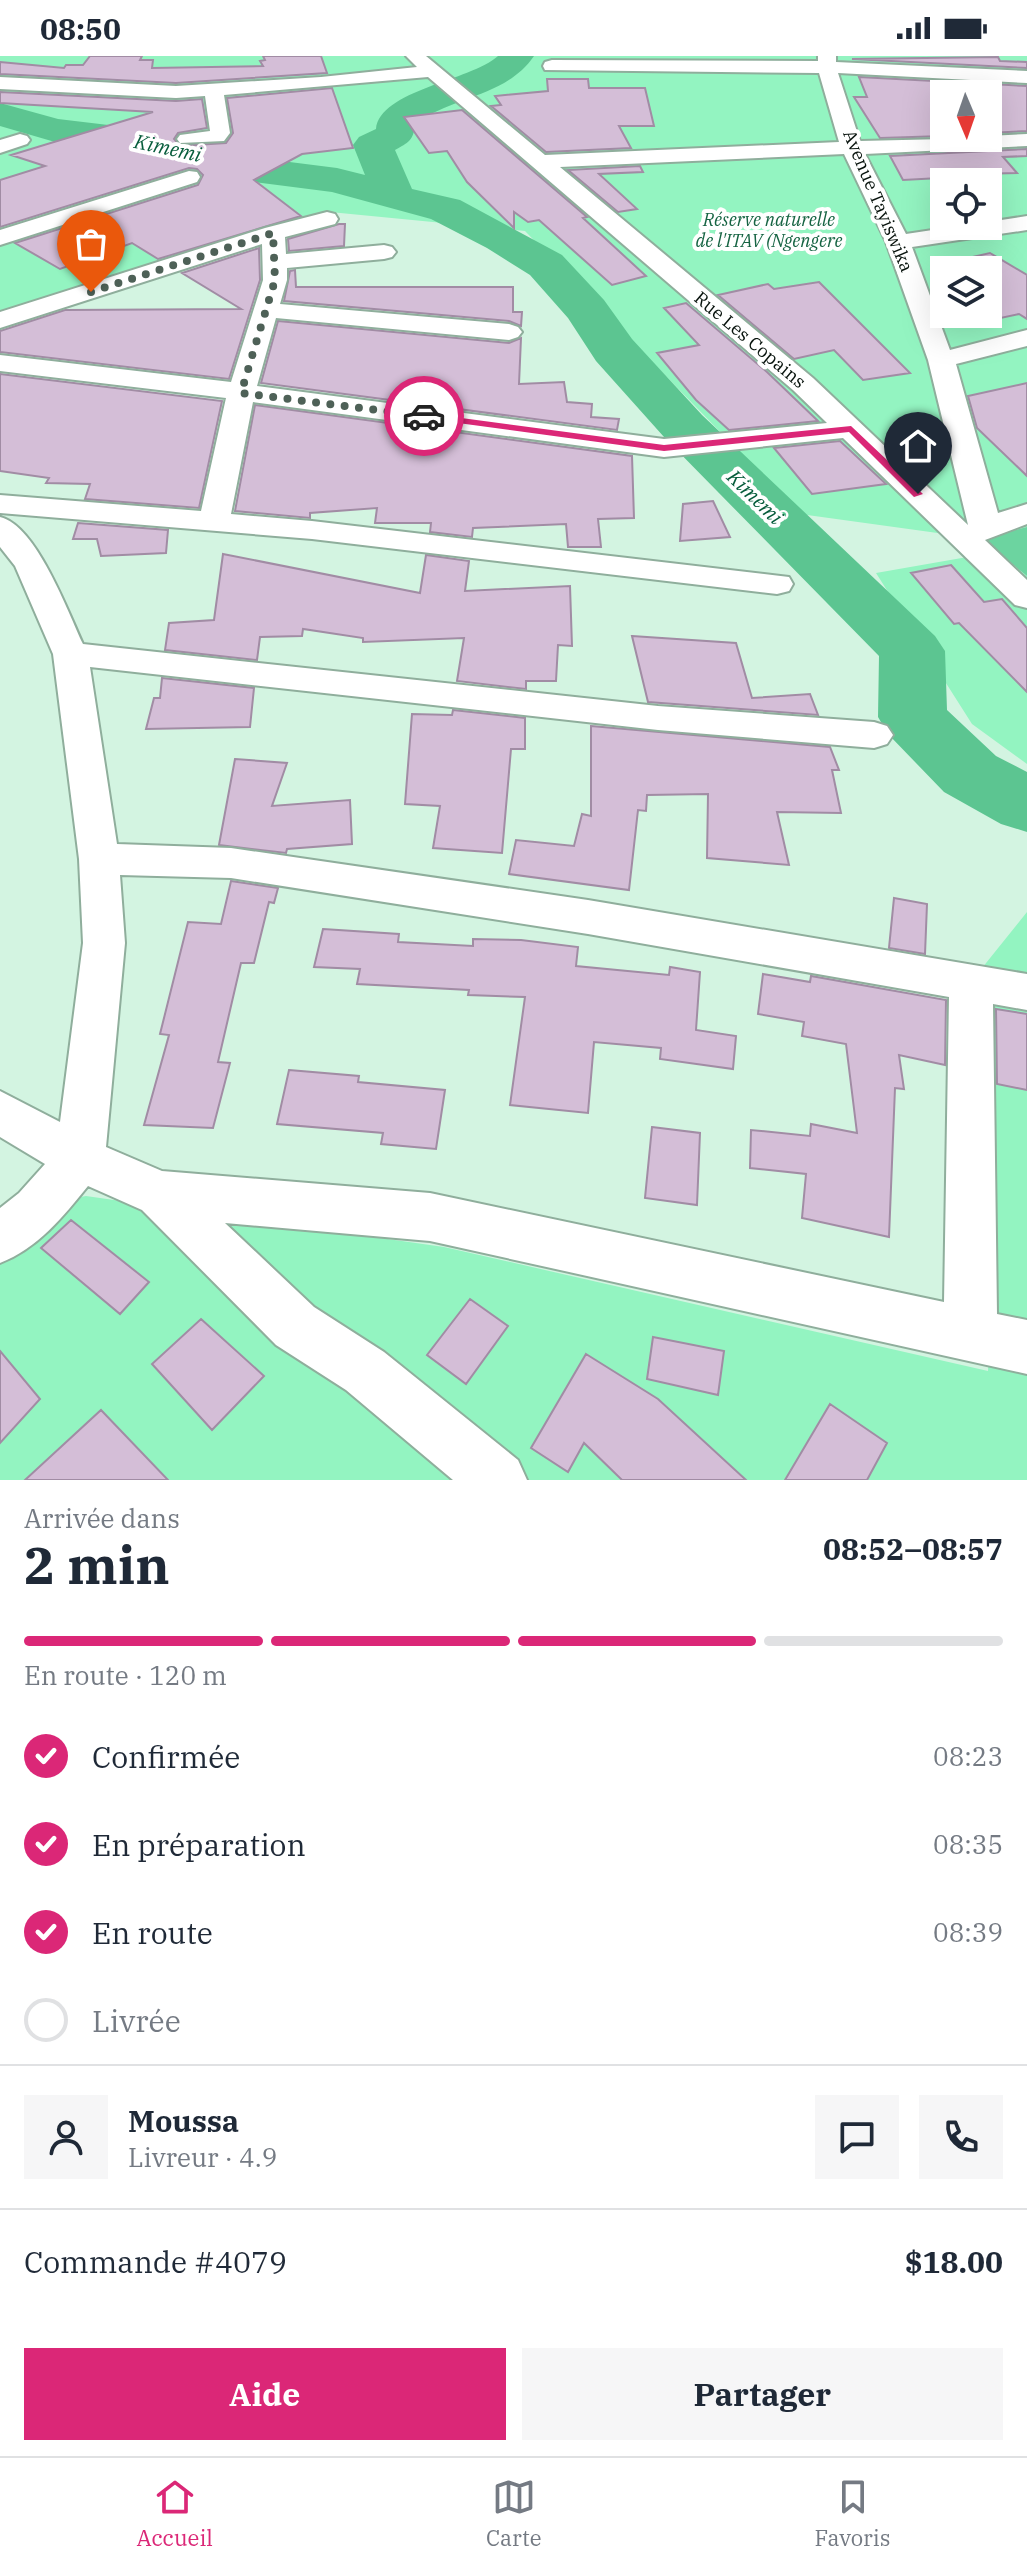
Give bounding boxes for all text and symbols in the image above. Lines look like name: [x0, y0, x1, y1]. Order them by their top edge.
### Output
text: 08:50: [40, 9, 121, 48]
north arrow: [930, 80, 1002, 152]
map controls: [930, 80, 1002, 328]
street label: Avenue Tayiswika: [838, 126, 919, 275]
water label: Kimemi: [131, 127, 204, 168]
button: locate: [930, 168, 1002, 240]
park label: Réserve naturelle de l'ITAV (Ngengere: [695, 208, 843, 252]
pin: [57, 210, 125, 292]
icon: bag: [69, 222, 113, 266]
button: layers: [930, 256, 1002, 328]
street label: Rue Les Copains: [690, 286, 811, 393]
courier: [384, 376, 464, 456]
icon: car: [402, 394, 446, 438]
pin: [884, 412, 952, 494]
icon: home: [896, 424, 940, 468]
water label: Kimemi: [721, 463, 789, 530]
text: Arrivée dans: [24, 1501, 180, 1535]
text: 08:52–08:57: [823, 1529, 1003, 1568]
text: 2 min: [24, 1531, 170, 1598]
text: En route · 120 m: [24, 1658, 227, 1692]
icon: check: [24, 1734, 68, 1778]
text: Confirmée: [92, 1737, 240, 1776]
text: 08:23: [933, 1739, 1003, 1773]
icon: check: [24, 1822, 68, 1866]
text: En préparation: [92, 1825, 306, 1864]
text: 08:35: [933, 1827, 1003, 1861]
icon: check: [24, 1910, 68, 1954]
text: En route: [92, 1913, 213, 1952]
text: 08:39: [933, 1915, 1003, 1949]
text: Livrée: [92, 2001, 181, 2040]
button: person: [24, 2095, 108, 2179]
button: chat: [815, 2095, 899, 2179]
button: phone: [919, 2095, 1003, 2179]
text: Moussa: [128, 2101, 239, 2140]
text: Livreur · 4.9: [128, 2140, 277, 2174]
text: Commande #4079: [24, 2242, 287, 2281]
text: $18.00: [905, 2242, 1003, 2281]
button: Aide: [24, 2348, 506, 2440]
button: Partager: [522, 2348, 1003, 2440]
tab: Accueil: [137, 2475, 213, 2552]
tab: Carte: [486, 2475, 542, 2552]
tab: Favoris: [815, 2475, 890, 2552]

